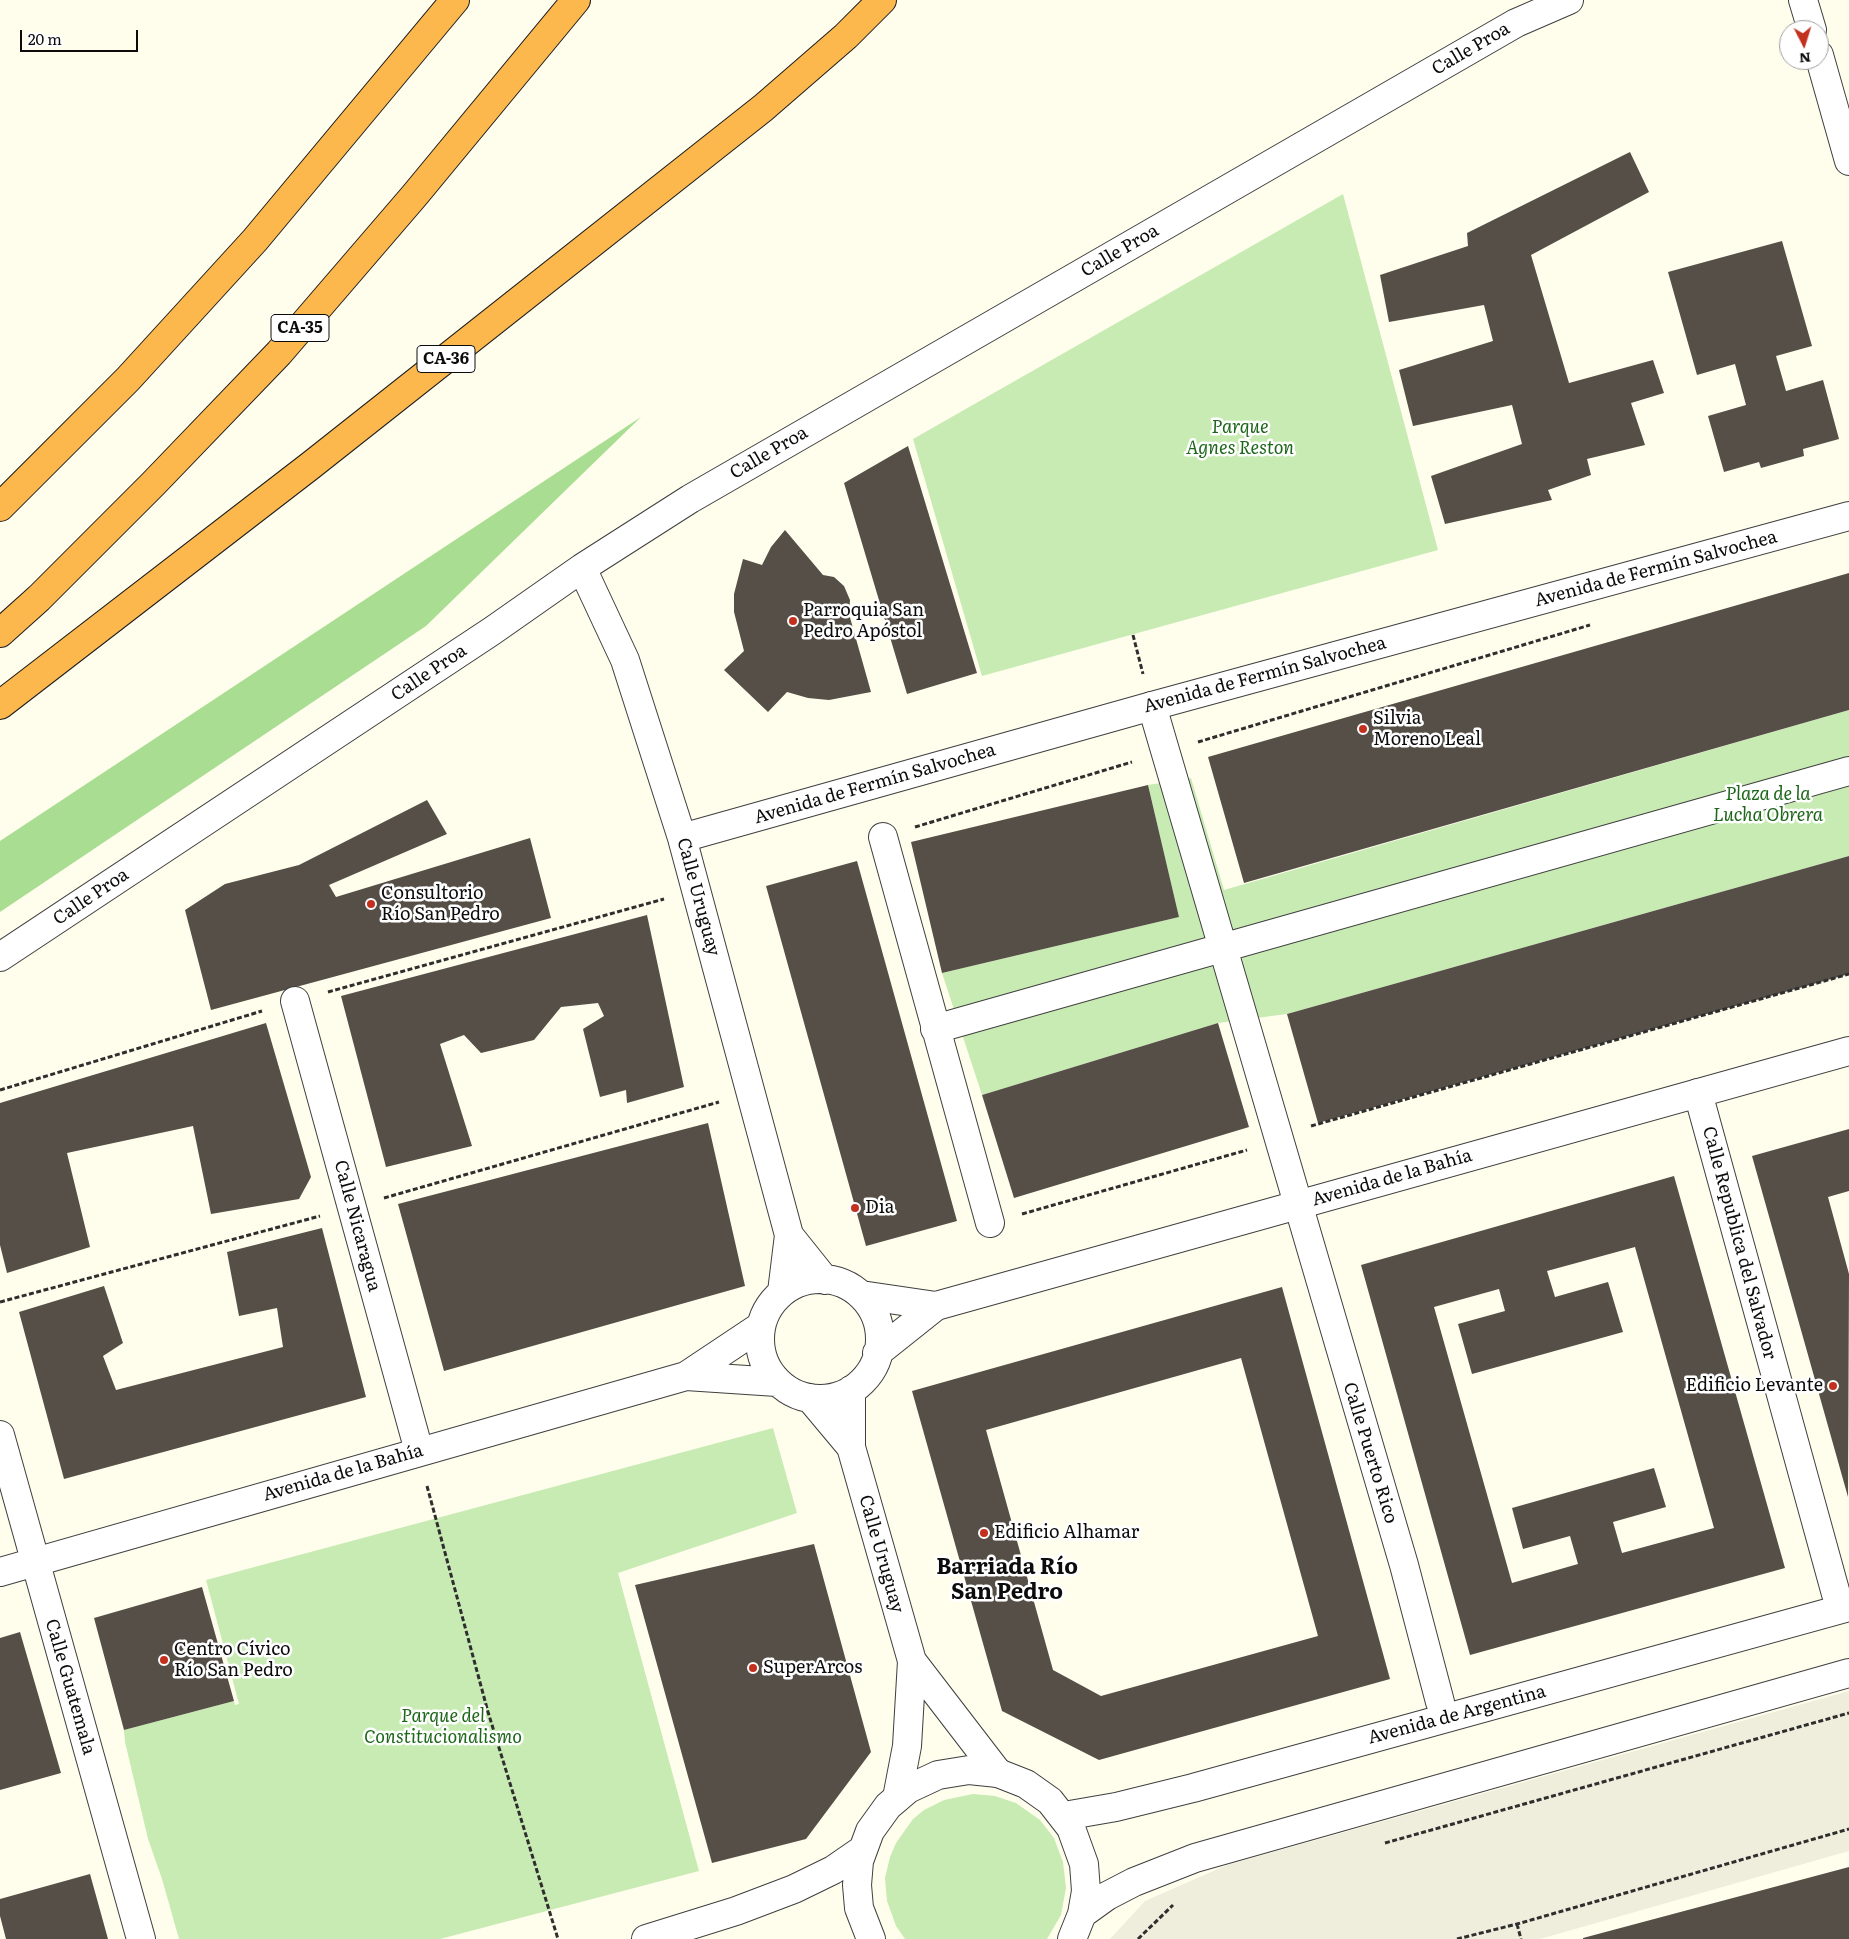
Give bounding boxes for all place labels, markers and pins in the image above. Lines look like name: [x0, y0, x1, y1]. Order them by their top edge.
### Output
place label: Parroquia San Pedro Apóstol: [803, 600, 924, 642]
marker: Parroquia San Pedro Apóstol: [787, 615, 799, 627]
place label: Silvia Moreno Leal: [1373, 708, 1481, 751]
marker: Silvia Moreno Leal: [1357, 723, 1369, 735]
place label: Consultorio Río San Pedro: [381, 883, 500, 926]
marker: Consultorio Río San Pedro: [365, 898, 377, 910]
place label: Dia: [865, 1197, 894, 1219]
marker: Dia: [849, 1202, 861, 1214]
place label: Edificio Levante: [1685, 1375, 1823, 1397]
marker: Edificio Levante: [1827, 1380, 1839, 1392]
place label: Edificio Alhamar: [994, 1522, 1139, 1544]
marker: Edificio Alhamar: [978, 1527, 990, 1539]
place label: Centro Cívico Río San Pedro: [174, 1639, 293, 1682]
marker: Centro Cívico Río San Pedro: [158, 1654, 170, 1666]
place label: SuperArcos: [763, 1657, 862, 1679]
marker: SuperArcos: [747, 1662, 759, 1674]

